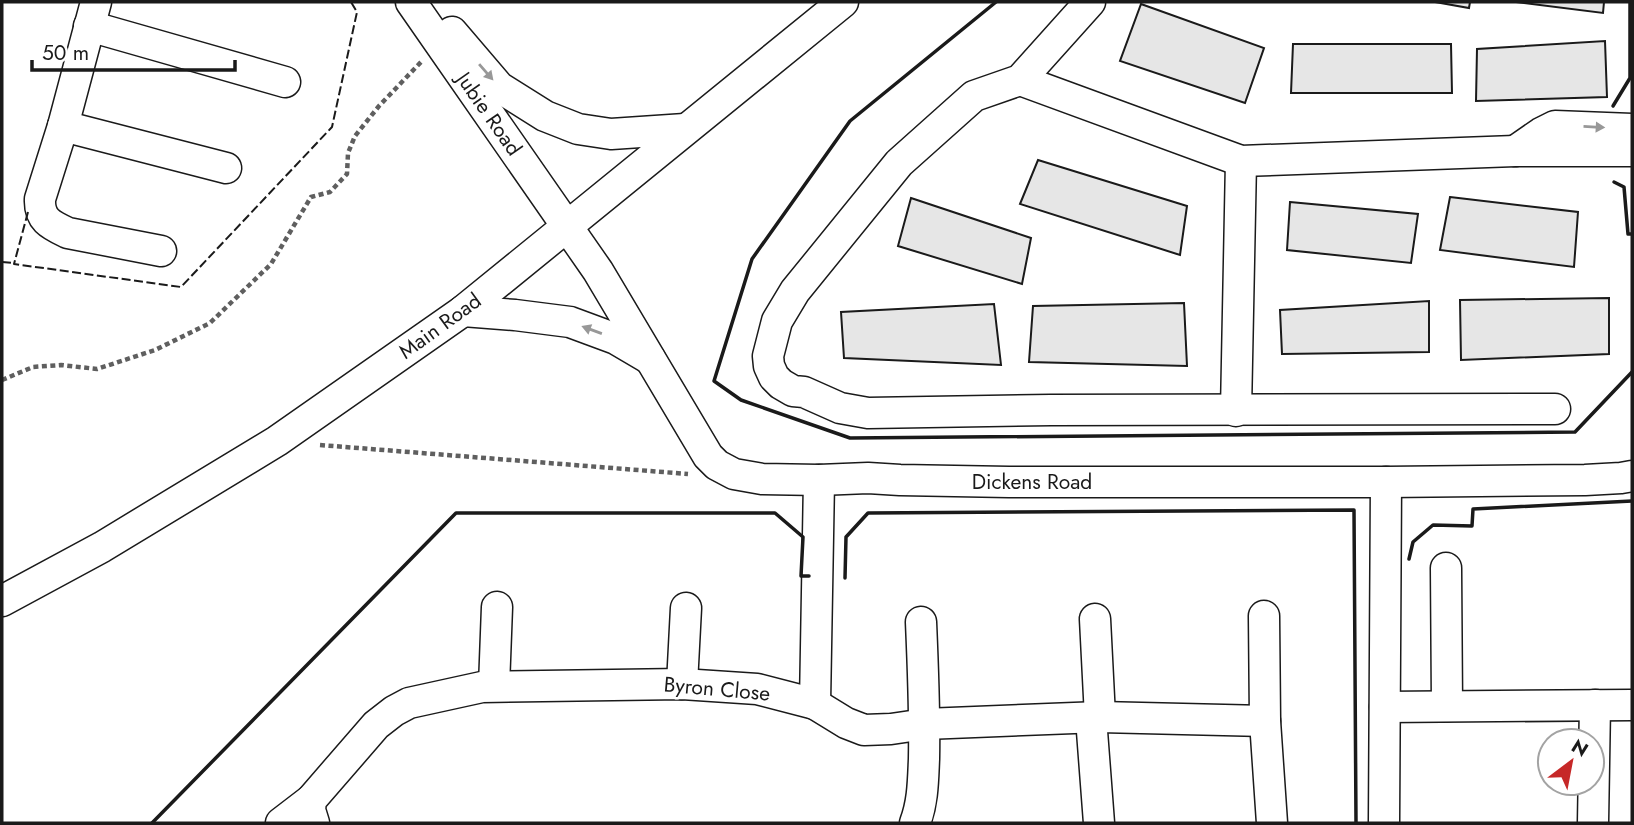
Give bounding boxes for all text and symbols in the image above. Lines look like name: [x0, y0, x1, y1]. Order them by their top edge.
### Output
scale bar: [32, 28, 234, 72]
text: 50 m: [42, 38, 89, 68]
one-way arrow: [478, 63, 494, 81]
street label: Jubie Road: [447, 64, 529, 162]
one-way arrow: [1583, 121, 1605, 132]
street label: Main Road: [393, 286, 487, 366]
one-way arrow: [581, 325, 602, 336]
street label: Dickens Road: [972, 467, 1092, 497]
street label: Byron Close: [663, 669, 772, 709]
north arrow: [1536, 727, 1606, 797]
text: N: [1566, 733, 1593, 763]

